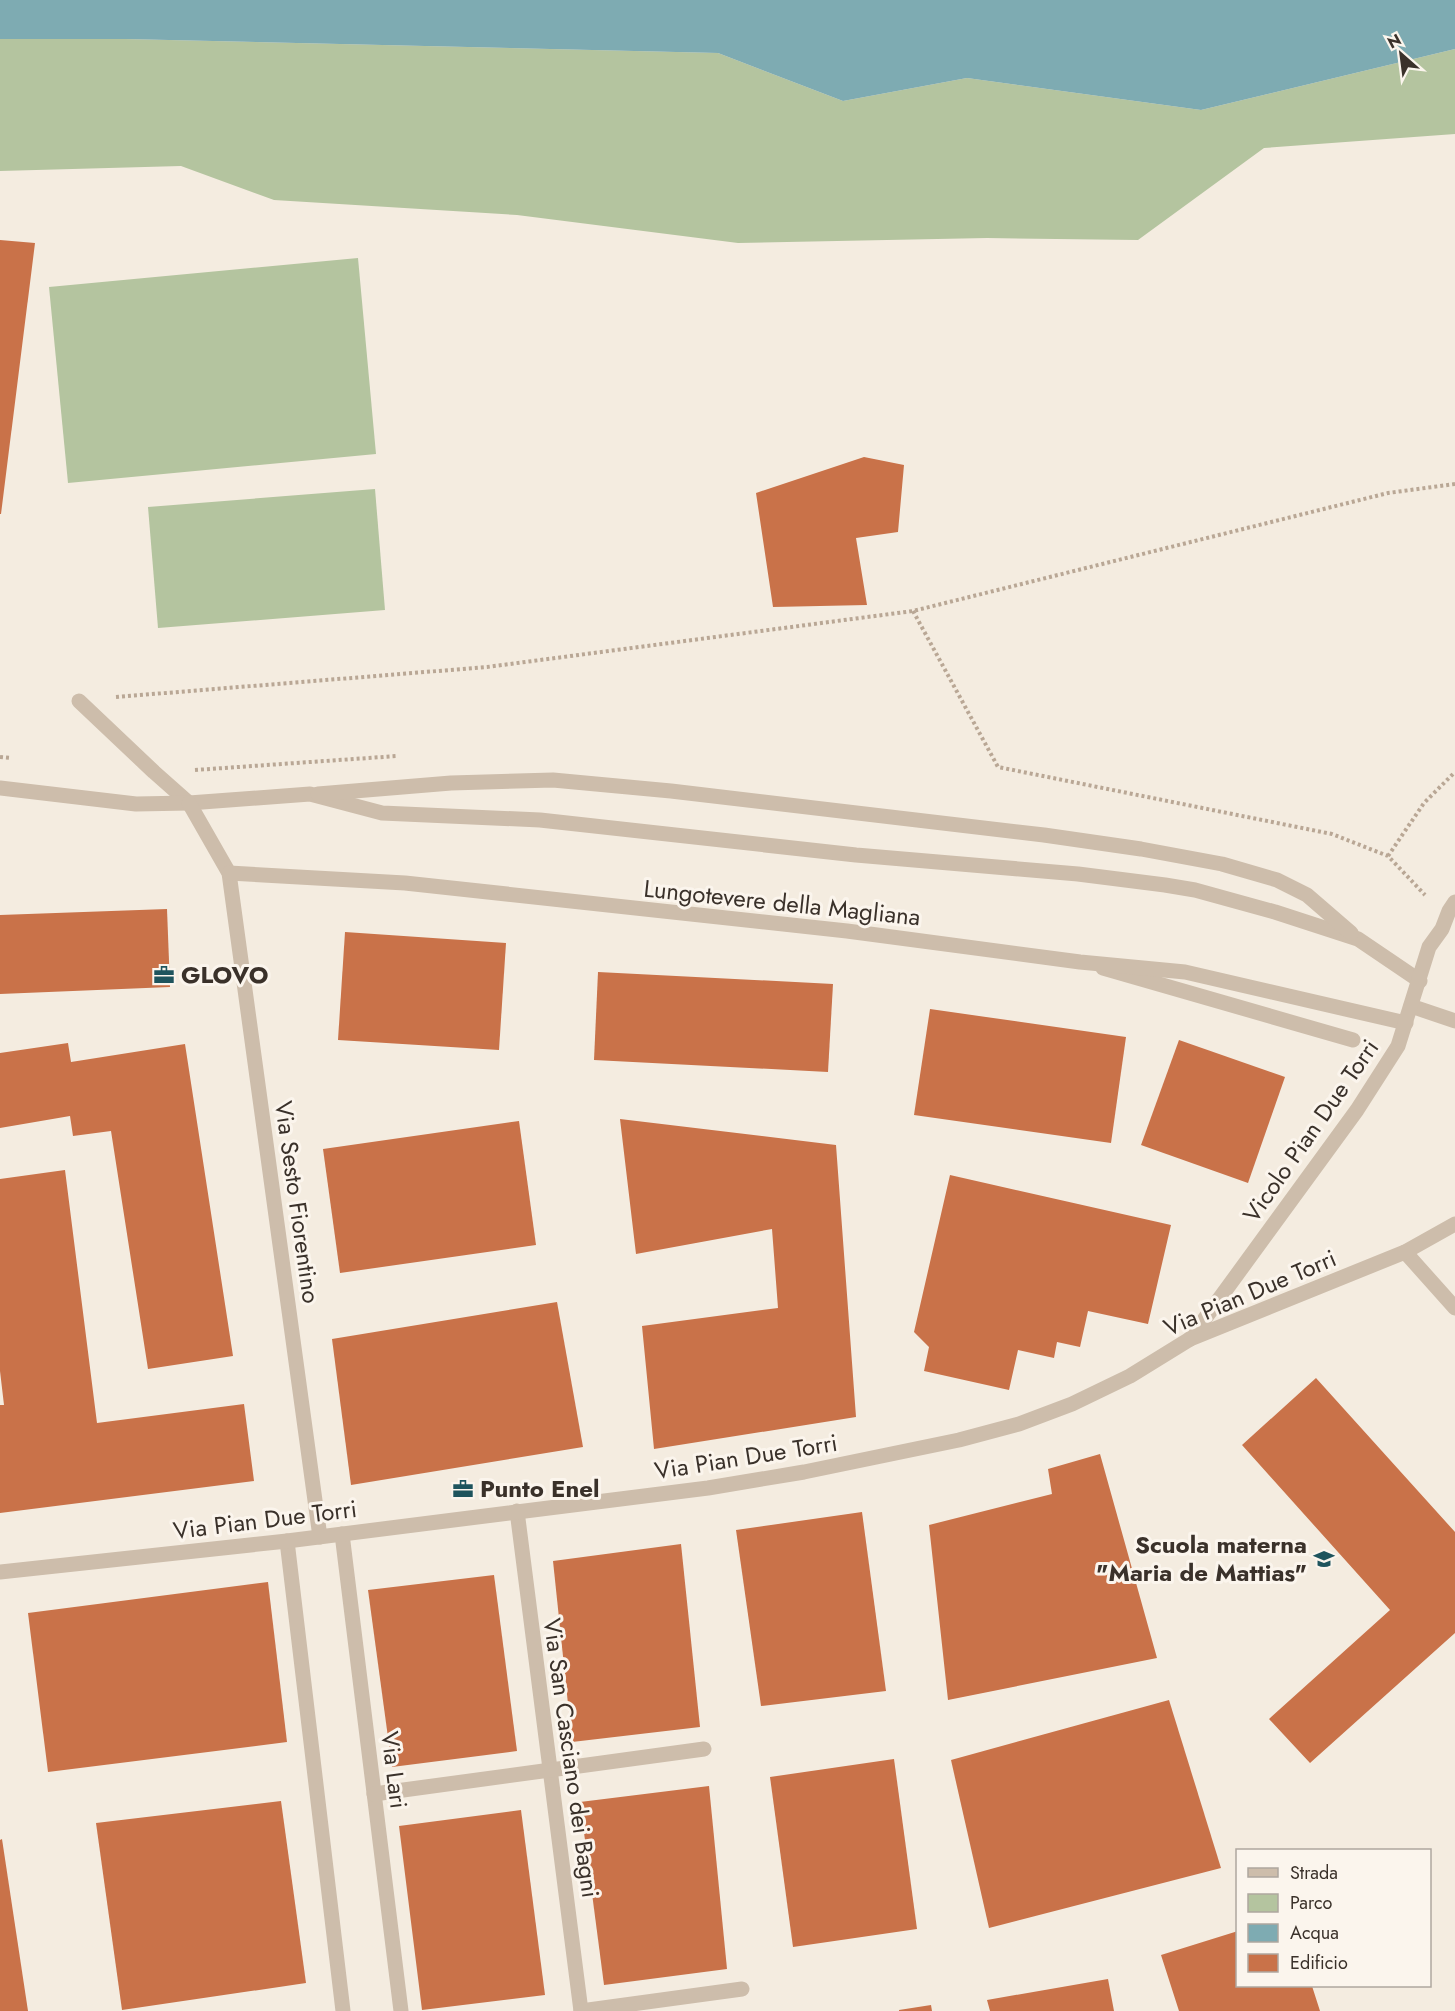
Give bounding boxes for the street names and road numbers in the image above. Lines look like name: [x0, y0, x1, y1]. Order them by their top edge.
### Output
street label: Lungotevere della Magliana: [642, 871, 922, 934]
street label: Vicolo Pian Due Torri: [1234, 1032, 1387, 1229]
street label: Via Sesto Fiorentino: [266, 1099, 329, 1305]
street label: Via Pian Due Torri: [1158, 1240, 1342, 1345]
street label: Via Pian Due Torri: [652, 1425, 840, 1488]
street label: Via Pian Due Torri: [171, 1491, 359, 1548]
street label: Via San Casciano dei Bagni: [535, 1616, 608, 1900]
street label: Via Lari: [372, 1729, 417, 1811]

